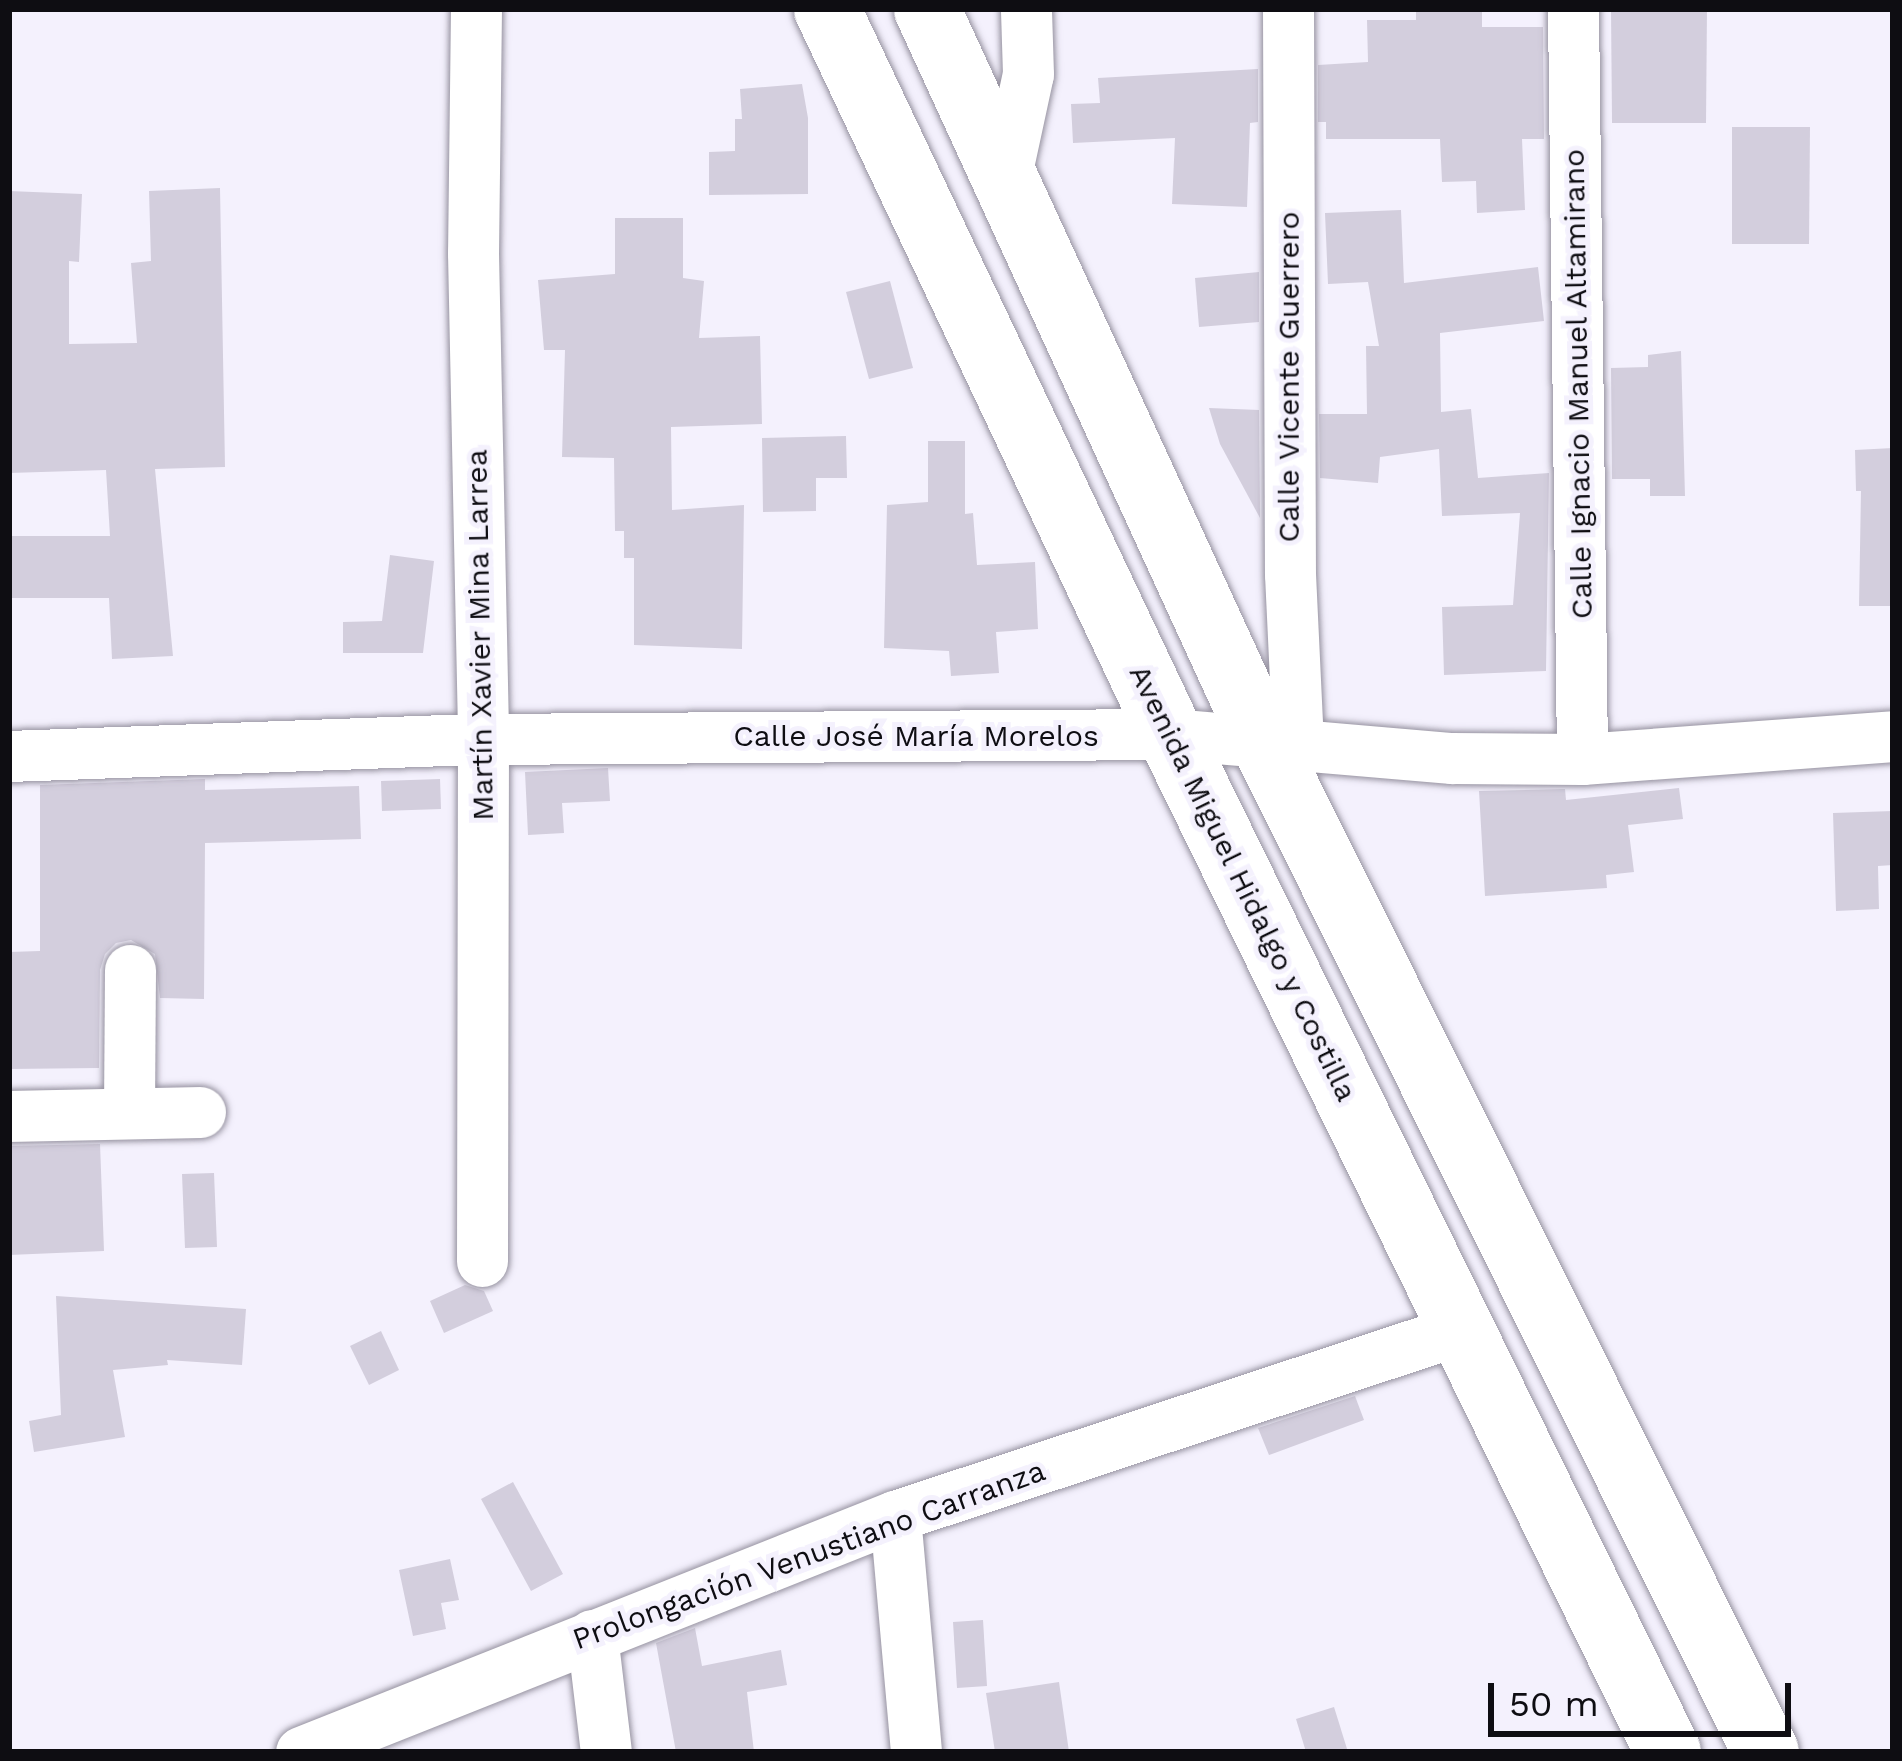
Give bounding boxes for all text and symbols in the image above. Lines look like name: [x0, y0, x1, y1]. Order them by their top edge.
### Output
street label: Calle Ignacio Manuel Altamirano: [1556, 147, 1600, 621]
street label: Calle Vicente Guerrero: [1271, 211, 1307, 543]
street label: Martín Xavier Mina Larrea: [459, 448, 501, 822]
street label: Avenida Miguel Hidalgo y Costilla: [1121, 657, 1365, 1109]
street label: Calle José María Morelos: [733, 718, 1099, 754]
street label: Prolongación Venustiano Carranza: [567, 1452, 1051, 1658]
scale bar: [1494, 1659, 1797, 1733]
text: 50 m: [1509, 1683, 1599, 1725]

